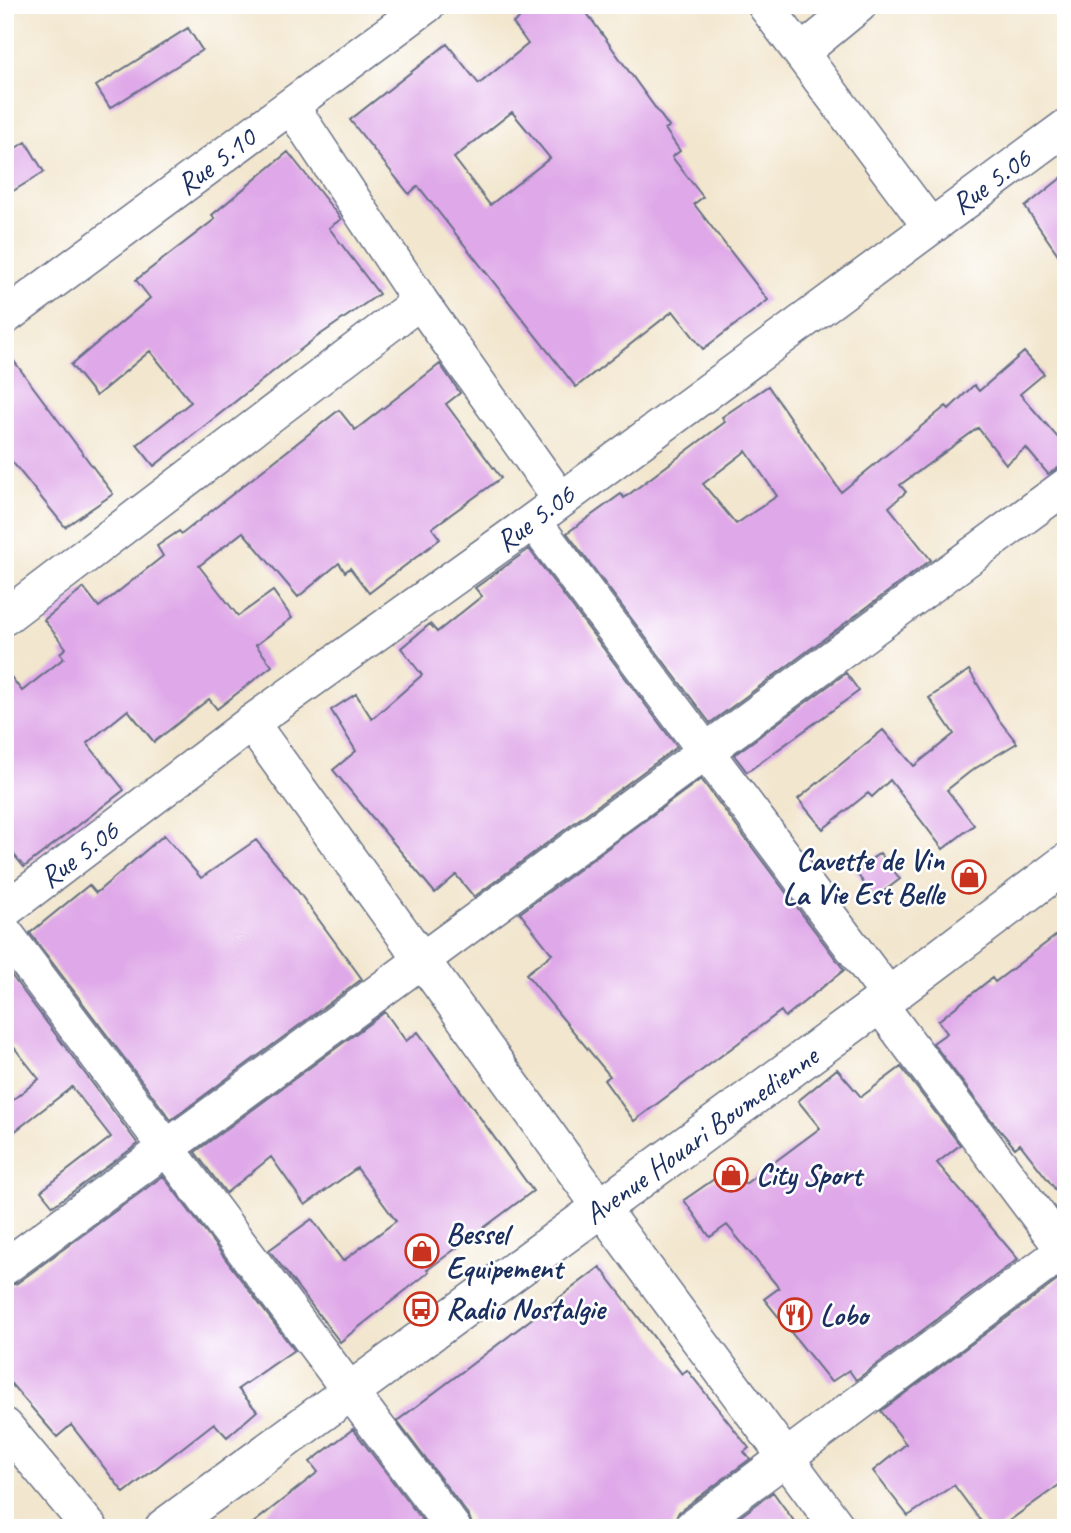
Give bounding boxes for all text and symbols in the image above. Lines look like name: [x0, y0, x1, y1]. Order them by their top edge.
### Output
street label: Rue 5.10: [169, 117, 265, 203]
street label: Rue 5.06: [944, 138, 1040, 223]
street label: Rue 5.06: [488, 475, 583, 560]
street label: Rue 5.06: [32, 811, 127, 896]
place label: Cavette de Vin La Vie Est Belle: [783, 841, 946, 913]
shop icon: Cavette de Vin La Vie Est Belle: [950, 858, 988, 896]
street label: Avenue Houari Boumedienne: [576, 1036, 827, 1233]
shop icon: City Sport: [712, 1156, 750, 1194]
place label: City Sport: [756, 1156, 864, 1195]
place label: Bessel Equipement: [446, 1215, 565, 1287]
shop icon: Bessel Equipement: [403, 1232, 441, 1270]
bus stop icon: Radio Nostalgie: [402, 1290, 440, 1328]
place label: Radio Nostalgie: [446, 1290, 607, 1328]
restaurant icon: Lobo: [776, 1296, 814, 1334]
place label: Lobo: [820, 1296, 871, 1334]

